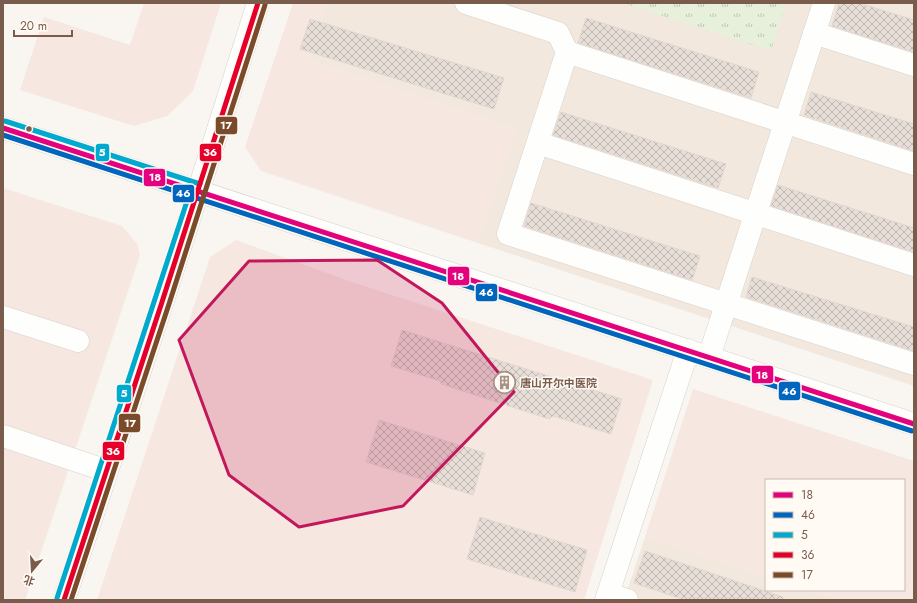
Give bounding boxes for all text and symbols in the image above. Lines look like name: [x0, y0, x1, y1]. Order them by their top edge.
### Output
scale bar: [14, 12, 72, 38]
text: 20 m: [20, 17, 47, 35]
line badge: 17: [215, 116, 238, 135]
text: 17: [220, 117, 232, 133]
unlabelled marker: [24, 124, 34, 134]
line badge: 5: [95, 143, 110, 162]
line badge: 36: [199, 143, 222, 162]
text: 5: [98, 144, 106, 160]
text: 36: [203, 144, 217, 160]
line badge: 18: [143, 168, 166, 187]
text: 18: [149, 169, 161, 185]
line badge: 46: [172, 184, 195, 203]
text: 46: [175, 185, 191, 201]
line badge: 18: [447, 266, 470, 286]
text: 18: [452, 268, 464, 284]
line badge: 46: [475, 283, 498, 302]
text: 46: [478, 284, 494, 300]
line badge: 18: [751, 365, 774, 384]
text: 18: [756, 367, 768, 383]
building icon: 唐山开尔中医院: [492, 370, 518, 396]
place label: 唐山开尔中医院: [520, 375, 597, 391]
line badge: 46: [778, 381, 801, 401]
text: 46: [781, 383, 797, 399]
line badge: 5: [116, 384, 132, 403]
text: 5: [120, 385, 128, 401]
line badge: 17: [118, 413, 141, 433]
text: 17: [124, 415, 136, 431]
line badge: 36: [102, 441, 125, 461]
text: 36: [106, 443, 120, 459]
legend: [765, 479, 905, 591]
text: 18: [801, 486, 813, 504]
text: 46: [801, 506, 815, 524]
text: 5: [801, 526, 808, 544]
text: 36: [801, 546, 815, 564]
north arrow: [12, 551, 52, 591]
text: 17: [801, 566, 813, 584]
text: 北: [21, 571, 37, 590]

